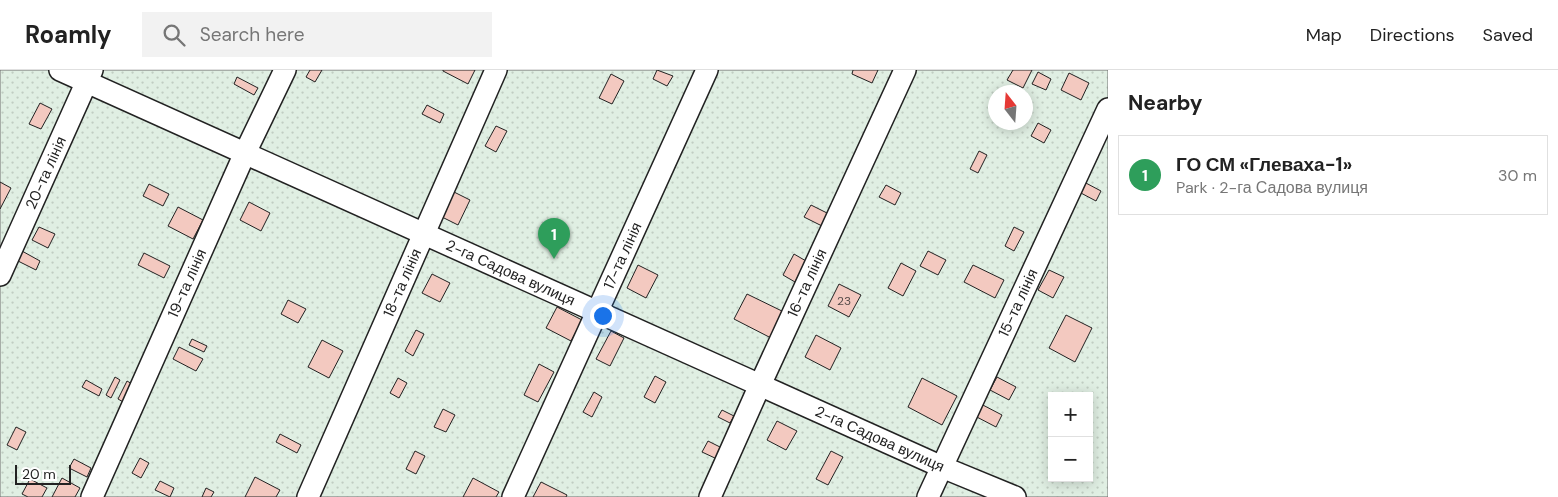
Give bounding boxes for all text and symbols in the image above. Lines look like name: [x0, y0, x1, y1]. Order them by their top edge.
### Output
search box: [142, 12, 492, 57]
text: Roamly: [25, 19, 112, 50]
icon: search: [160, 21, 188, 49]
text: Search here: [200, 22, 304, 47]
text: Map: [1306, 23, 1342, 47]
text: Directions: [1370, 23, 1455, 47]
text: Saved: [1483, 23, 1533, 47]
north arrow: [988, 85, 1033, 130]
text: Nearby: [1128, 89, 1202, 117]
street label: 20-та лінія: [21, 133, 71, 212]
text: ГО СМ «Глеваха-1»: [1176, 152, 1352, 177]
text: 1: [1142, 165, 1148, 186]
text: 30 m: [1498, 165, 1537, 186]
text: Park · 2-га Садова вулиця: [1176, 177, 1368, 198]
pin: 1: [538, 218, 570, 259]
street label: 17-та лінія: [599, 219, 646, 292]
street label: 2-га Садова вулиця: [443, 235, 578, 311]
street label: 18-та лінія: [378, 245, 426, 320]
street label: 19-та лінія: [163, 246, 211, 321]
street label: 16-та лінія: [783, 246, 831, 320]
street label: 15-та лінія: [994, 266, 1042, 340]
house number: 23: [837, 293, 851, 309]
your location: [590, 303, 616, 329]
map controls: [1048, 392, 1093, 482]
button: +: [1048, 392, 1093, 437]
street label: 2-га Садова вулиця: [812, 401, 948, 477]
button: −: [1048, 437, 1093, 482]
scale bar: [15, 462, 71, 485]
text: 20 m: [22, 465, 56, 483]

